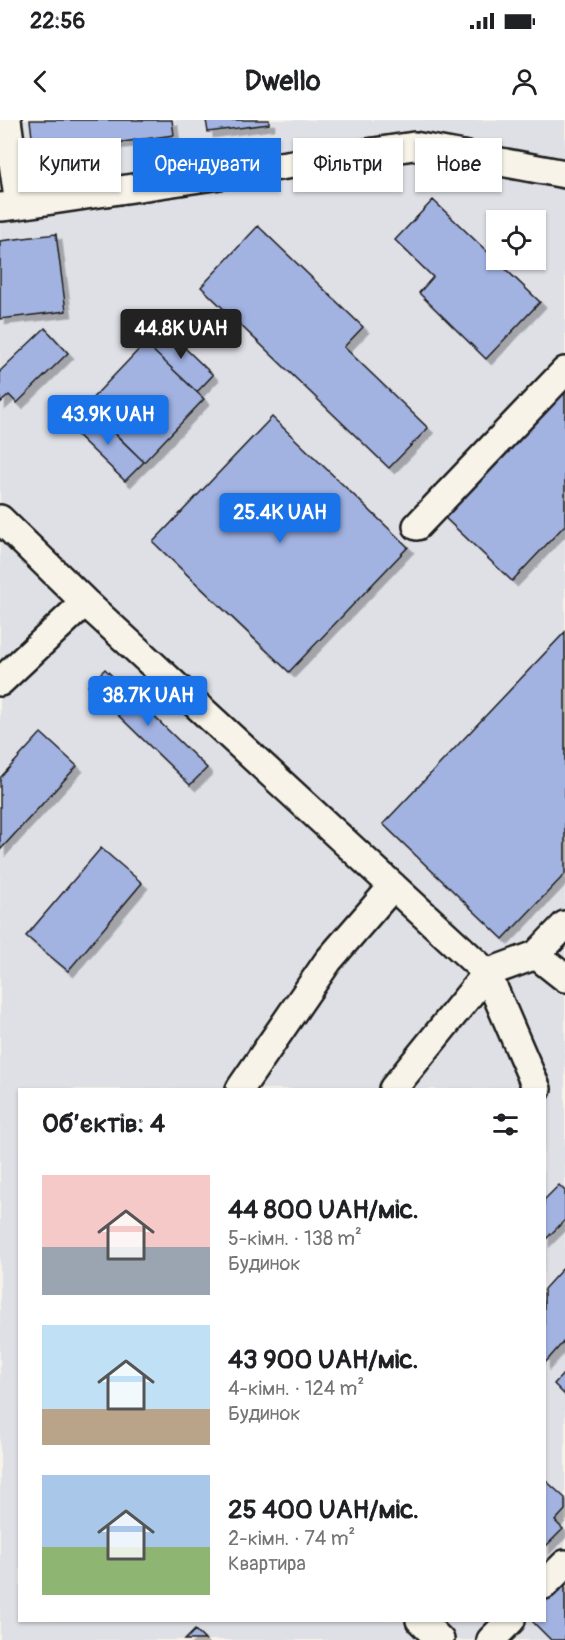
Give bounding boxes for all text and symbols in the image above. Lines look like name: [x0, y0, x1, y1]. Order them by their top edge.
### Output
text: 22:56: [30, 7, 85, 35]
icon: back: [24, 65, 57, 98]
text: Dwello: [245, 65, 320, 98]
icon: person: [508, 65, 541, 98]
chip: Купити: [18, 138, 121, 192]
chip: Орендувати: [133, 138, 281, 192]
chip: Фільтри: [293, 138, 403, 192]
chip: Нове: [415, 138, 502, 192]
map controls: [486, 210, 546, 270]
button: locate: [486, 210, 546, 270]
pin: 44.8K UAH: [112, 309, 250, 360]
text: 44.8K UAH: [135, 316, 227, 341]
pin: 43.9K UAH: [39, 395, 177, 446]
text: 43.9K UAH: [62, 402, 154, 427]
pin: 25.4K UAH: [211, 493, 349, 544]
text: 25.4K UAH: [233, 500, 327, 525]
pin: 38.7K UAH: [79, 676, 217, 727]
text: 38.7K UAH: [102, 683, 194, 708]
text: Об’єктів: 4: [42, 1108, 165, 1140]
icon: filters: [489, 1108, 522, 1141]
text: 44 800 UAH/міс.: [228, 1194, 419, 1226]
icon: home: [90, 1199, 162, 1271]
text: 5-кімн. · 138 m²: [228, 1226, 362, 1251]
text: Будинок: [228, 1251, 300, 1276]
text: 43 900 UAH/міс.: [228, 1344, 418, 1376]
icon: home: [90, 1349, 162, 1421]
text: 4-кімн. · 124 m²: [228, 1376, 364, 1401]
text: Будинок: [228, 1401, 300, 1426]
text: 25 400 UAH/міс.: [228, 1494, 419, 1526]
icon: home: [90, 1499, 162, 1571]
text: 2-кімн. · 74 m²: [228, 1526, 355, 1551]
text: Квартира: [228, 1551, 306, 1576]

